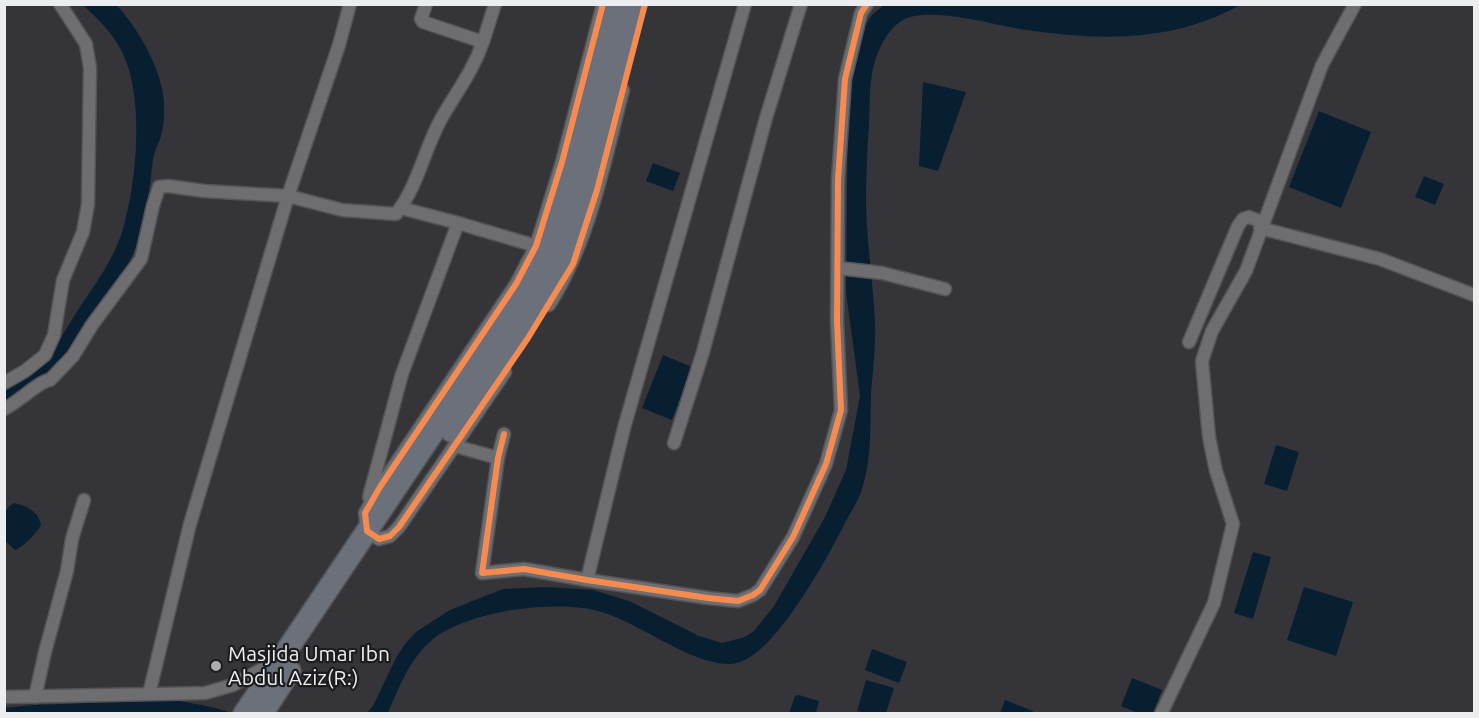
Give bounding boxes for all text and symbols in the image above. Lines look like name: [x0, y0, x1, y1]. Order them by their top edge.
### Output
place label: Masjida Umar Ibn Abdul Aziz(R:): [228, 641, 390, 691]
marker: Masjida Umar Ibn Abdul Aziz(R:): [209, 659, 223, 673]

